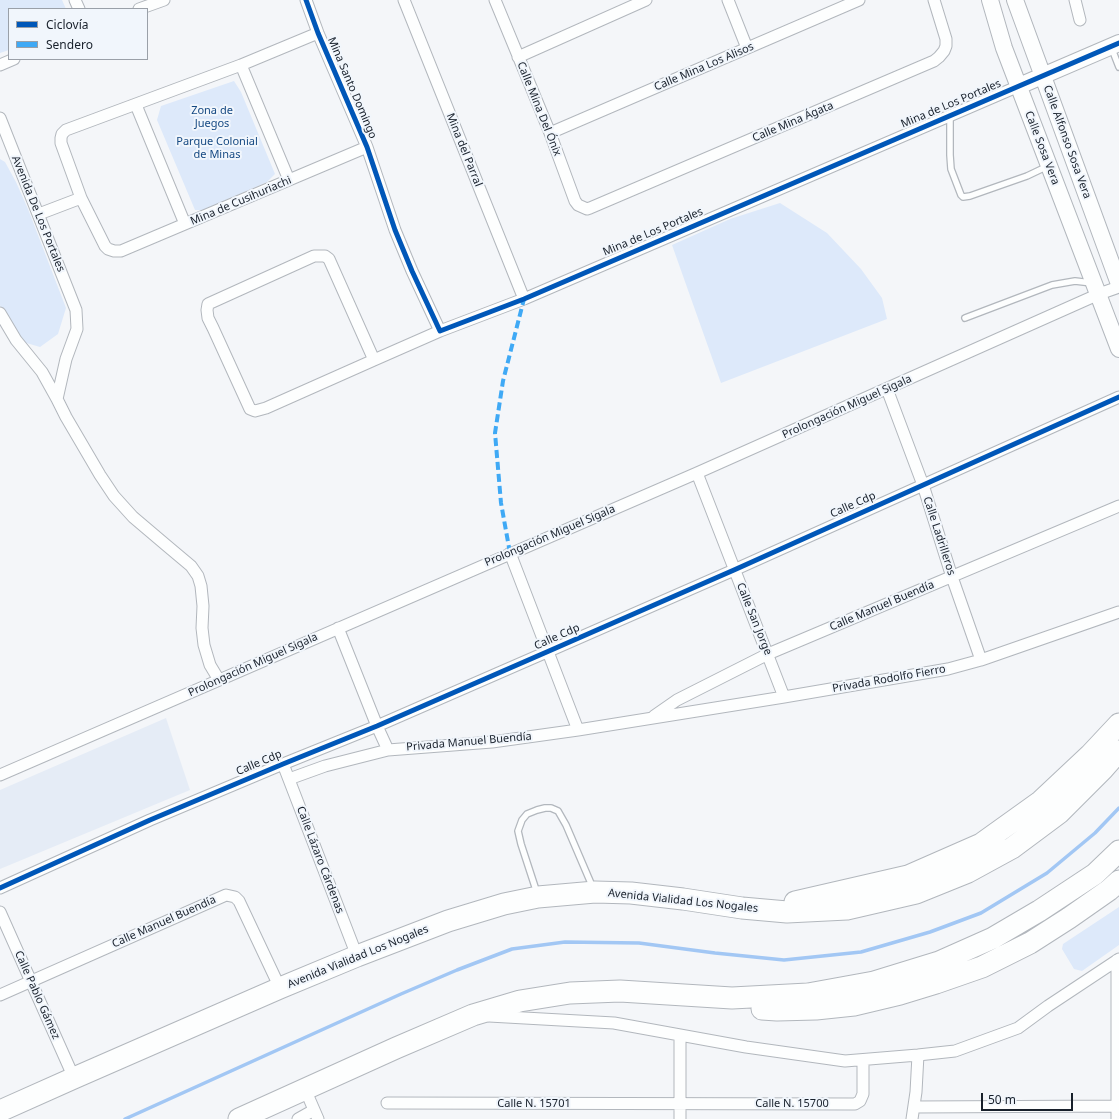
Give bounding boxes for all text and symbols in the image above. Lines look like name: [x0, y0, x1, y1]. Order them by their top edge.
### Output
legend: [8, 8, 148, 60]
text: Ciclovía: [46, 16, 88, 33]
street label: Mina Santo Domingo: [325, 35, 379, 141]
text: Sendero: [46, 36, 93, 53]
street label: Calle Mina Los Alisos: [652, 40, 756, 94]
street label: Calle Mina Del Ónix: [514, 60, 564, 158]
street label: Mina de Los Portales: [899, 77, 1003, 131]
street label: Calle Alfonso Sosa Vera: [1040, 83, 1094, 201]
street label: Calle Mina Ágata: [751, 99, 835, 145]
park label: Zona de Juegos: [191, 104, 233, 130]
street label: Calle Sosa Vera: [1022, 109, 1062, 187]
street label: Mina del Parral: [443, 111, 485, 189]
park label: Parque Colonial de Minas: [176, 135, 258, 161]
street label: Avenida De Los Portales: [9, 154, 67, 274]
street label: Mina de Cusihuriachi: [189, 174, 293, 228]
street label: Mina de Los Portales: [601, 205, 705, 259]
street label: Prolongación Miguel Sigala: [780, 372, 914, 442]
street label: Calle Cdp: [828, 489, 878, 521]
street label: Calle Ladrilleros: [920, 495, 958, 577]
street label: Prolongación Miguel Sigala: [483, 502, 617, 570]
street label: Calle Manuel Buendía: [828, 578, 936, 634]
street label: Calle San Jorge: [733, 581, 775, 657]
street label: Calle Cdp: [532, 621, 582, 653]
street label: Prolongación Miguel Sigala: [186, 630, 320, 700]
street label: Privada Rodolfo Fierro: [831, 663, 947, 695]
street label: Privada Manuel Buendía: [406, 730, 532, 754]
street label: Calle Cdp: [234, 747, 284, 779]
street label: Calle Lázaro Cárdenas: [293, 805, 347, 915]
street label: Avenida Vialidad Los Nogales: [607, 887, 759, 915]
street label: Calle Manuel Buendía: [110, 893, 218, 951]
street label: Avenida Vialidad Los Nogales: [286, 923, 430, 991]
street label: Calle Pablo Gámez: [12, 949, 62, 1041]
scale bar: [983, 1085, 1075, 1111]
text: 50 m: [988, 1091, 1016, 1108]
street label: Calle N. 15701: [497, 1097, 571, 1111]
street label: Calle N. 15700: [755, 1097, 829, 1111]

